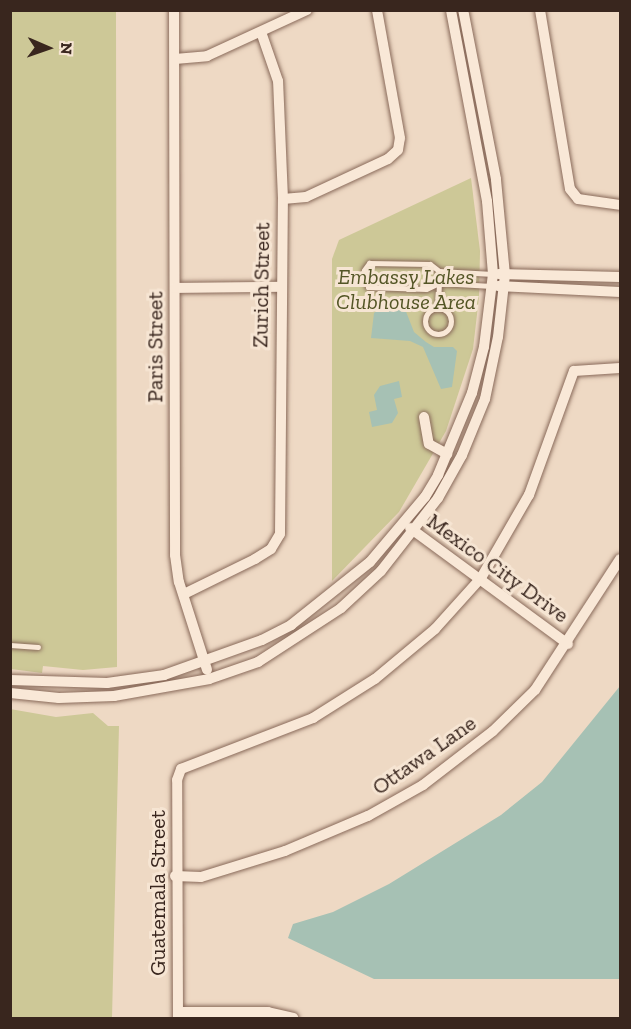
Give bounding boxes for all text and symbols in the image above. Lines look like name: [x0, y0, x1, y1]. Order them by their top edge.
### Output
north arrow: [18, 18, 78, 78]
text: N: [57, 42, 76, 55]
street label: Zurich Street: [247, 222, 275, 348]
park label: Embassy Lakes Clubhouse Area: [336, 263, 476, 314]
street label: Paris Street: [142, 291, 168, 403]
street label: Mexico City Drive: [422, 508, 574, 628]
street label: Ottawa Lane: [367, 710, 481, 800]
street label: Guatemala Street: [145, 810, 171, 976]

